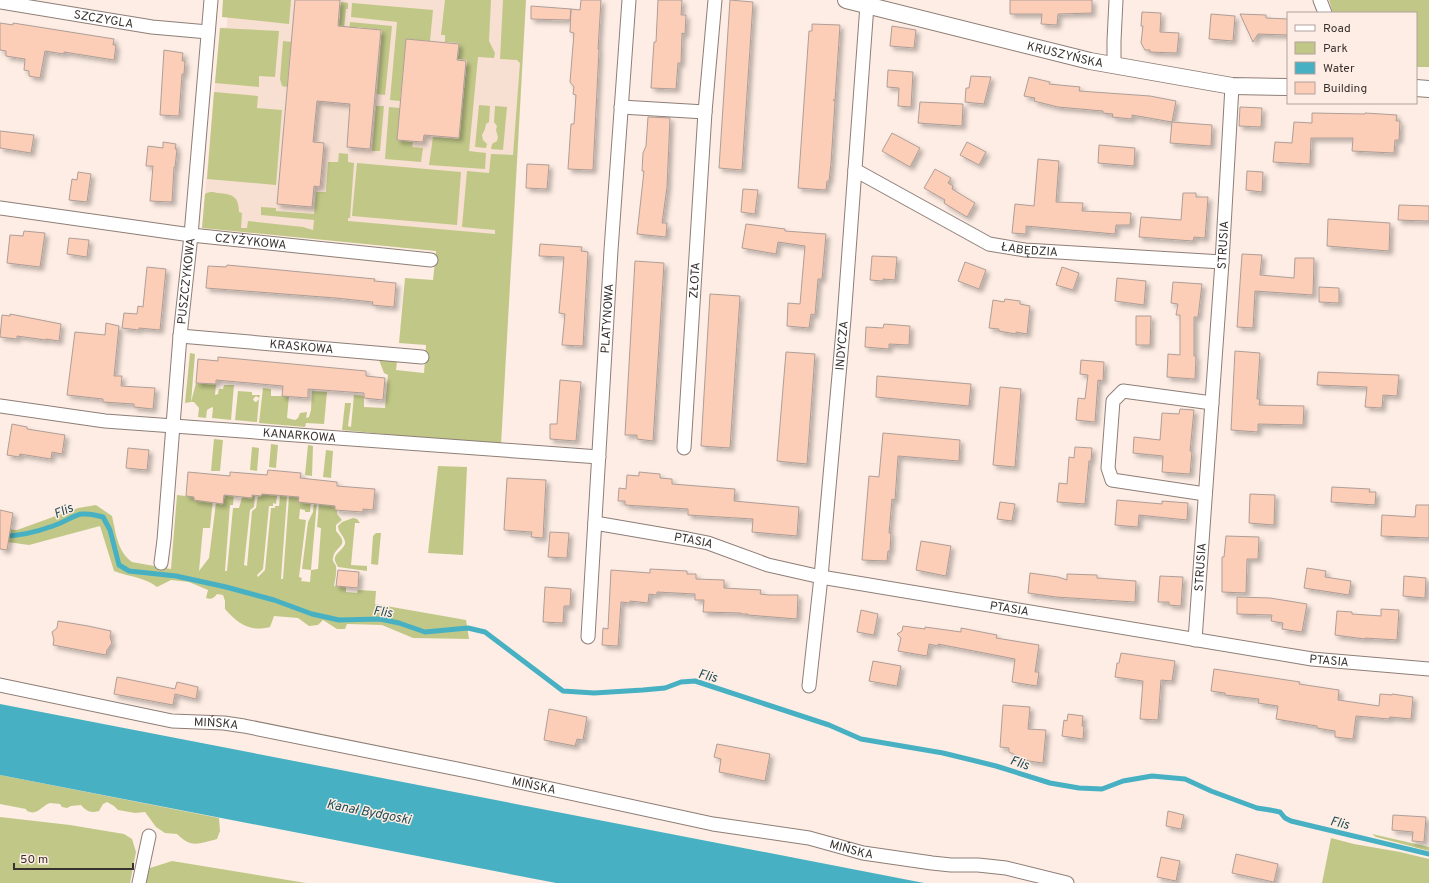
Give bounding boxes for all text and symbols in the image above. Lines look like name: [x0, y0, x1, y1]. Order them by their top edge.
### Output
street label: SZCZYGLA: [72, 7, 135, 33]
legend: [1287, 12, 1417, 104]
text: Road: [1323, 21, 1351, 37]
street label: KRUSZYŃSKA: [1025, 39, 1105, 72]
text: Park: [1323, 41, 1348, 57]
text: Water: [1323, 61, 1355, 77]
text: Building: [1323, 81, 1367, 97]
street label: STRUSIA: [1215, 220, 1233, 270]
street label: CZYŻYKOWA: [214, 231, 287, 254]
street label: PUSZCZYKOWA: [174, 237, 200, 325]
street label: ŁABĘDZIA: [1000, 239, 1058, 261]
street label: ZŁOTA: [686, 262, 705, 299]
street label: PLATYNOWA: [598, 283, 618, 354]
street label: INDYCZA: [832, 320, 853, 371]
street label: KRASKOWA: [269, 337, 334, 358]
street label: KANARKOWA: [262, 426, 337, 447]
water label: Flis: [52, 501, 76, 523]
street label: PTASIA: [673, 530, 715, 553]
street label: STRUSIA: [1191, 542, 1211, 592]
street label: PTASIA: [988, 598, 1030, 621]
water label: Flis: [372, 604, 394, 622]
street label: PTASIA: [1309, 652, 1349, 671]
water label: Flis: [696, 667, 719, 687]
street label: MIŃSKA: [194, 715, 239, 734]
water label: Flis: [1008, 753, 1031, 775]
street label: MIŃSKA: [510, 774, 557, 799]
water label: Kanał Bydgoski: [325, 797, 413, 829]
water label: Flis: [1328, 814, 1351, 834]
street label: MIŃSKA: [827, 837, 874, 863]
scale bar: [14, 845, 133, 871]
text: 50 m: [20, 852, 48, 868]

